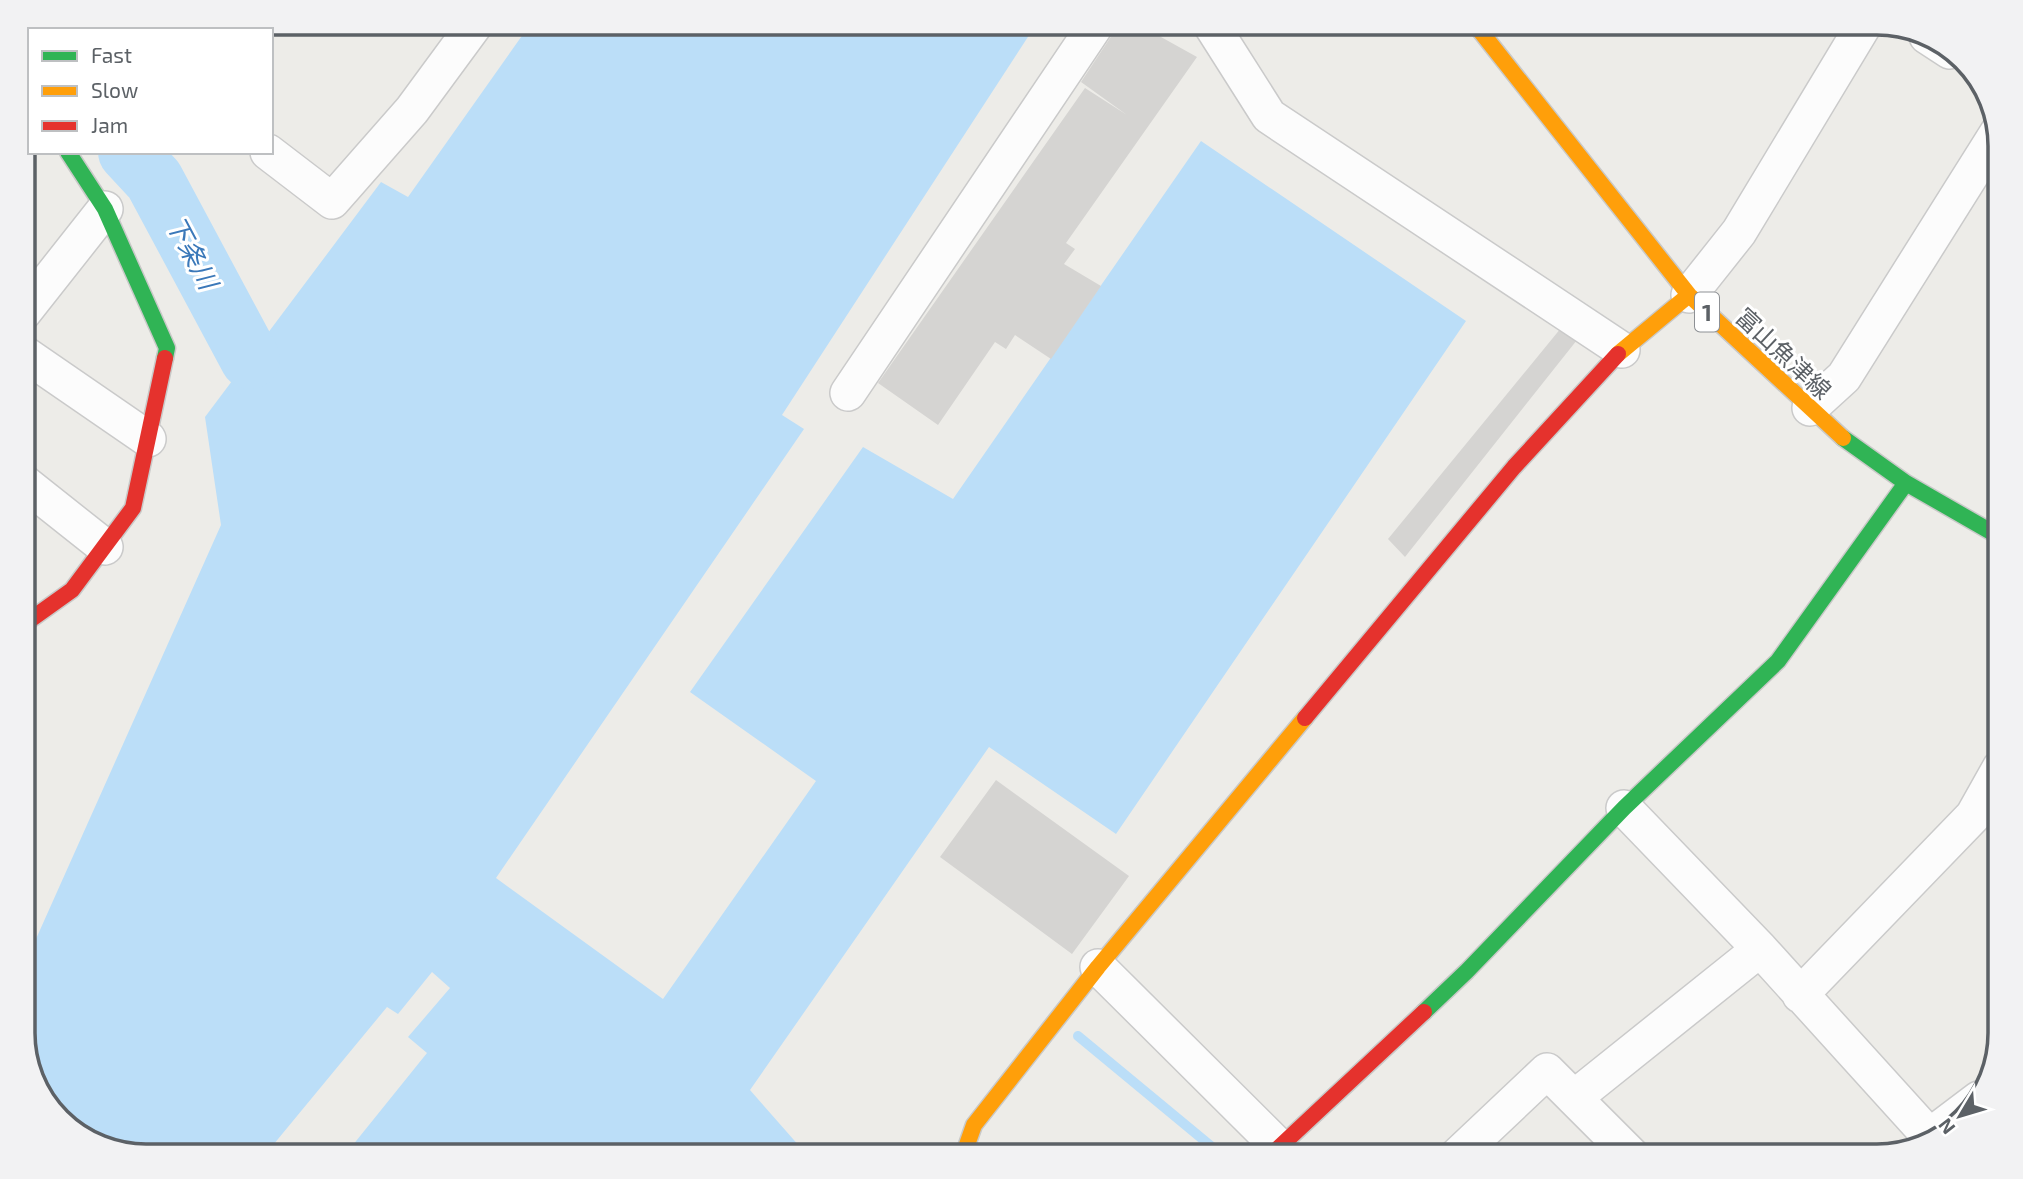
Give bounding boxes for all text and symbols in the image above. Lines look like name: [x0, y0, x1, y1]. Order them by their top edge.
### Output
legend: [28, 28, 273, 154]
text: Fast: [91, 42, 132, 67]
text: Slow: [91, 77, 138, 102]
text: Jam: [91, 112, 128, 137]
water label: 下条川: [161, 210, 226, 296]
road number: 1: [1695, 292, 1719, 332]
street label: 富山魚津線: [1730, 301, 1838, 405]
north arrow: [1925, 1081, 1995, 1151]
text: N: [1933, 1114, 1959, 1139]

